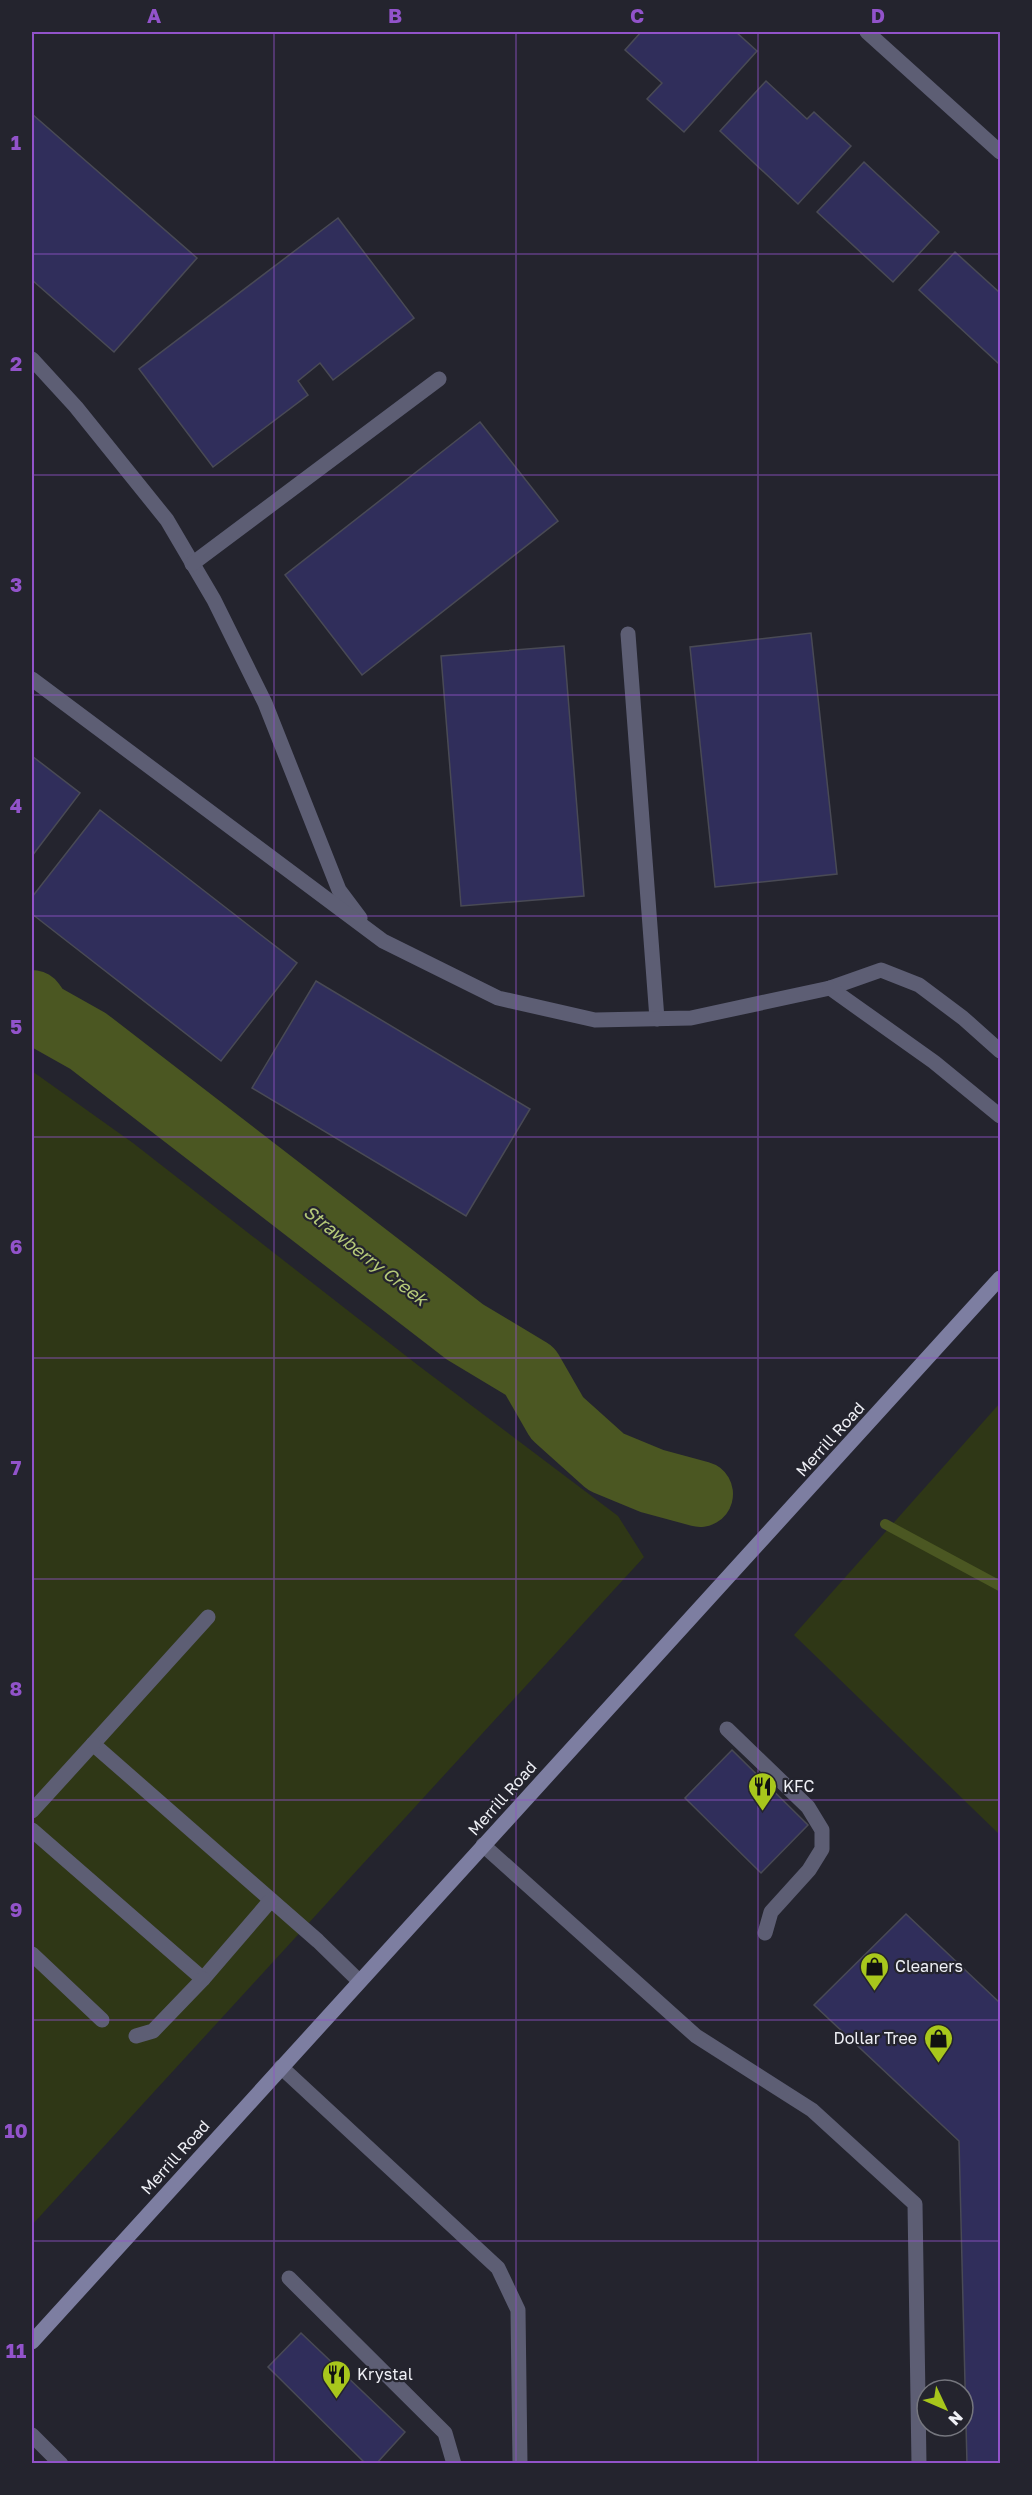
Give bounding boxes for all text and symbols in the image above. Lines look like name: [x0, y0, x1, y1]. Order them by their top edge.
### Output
text: A: [147, 3, 161, 27]
text: B: [388, 3, 402, 27]
text: C: [630, 3, 644, 27]
text: D: [871, 3, 885, 27]
text: 1: [11, 130, 21, 154]
text: 2: [10, 351, 22, 375]
text: 3: [10, 572, 22, 596]
text: 4: [10, 793, 22, 817]
text: 5: [10, 1014, 22, 1038]
water label: Strawberry Creek: [300, 1200, 434, 1311]
text: 6: [10, 1234, 22, 1258]
street label: Merrill Road: [791, 1398, 869, 1480]
text: 7: [11, 1455, 22, 1479]
text: 8: [10, 1676, 22, 1700]
street label: Merrill Road: [463, 1757, 541, 1839]
restaurant icon: KFC: [746, 1770, 778, 1812]
place label: KFC: [783, 1776, 814, 1796]
text: 9: [10, 1897, 22, 1921]
shop icon: Cleaners: [858, 1950, 890, 1992]
place label: Cleaners: [895, 1956, 963, 1976]
shop icon: Dollar Tree: [922, 2022, 954, 2064]
place label: Dollar Tree: [834, 2028, 917, 2048]
street label: Merrill Road: [136, 2116, 214, 2198]
text: 10: [4, 2118, 28, 2142]
text: 11: [6, 2338, 26, 2362]
restaurant icon: Krystal: [320, 2358, 352, 2400]
place label: Krystal: [357, 2364, 413, 2384]
north arrow: [915, 2378, 975, 2438]
text: N: [944, 2407, 967, 2430]

